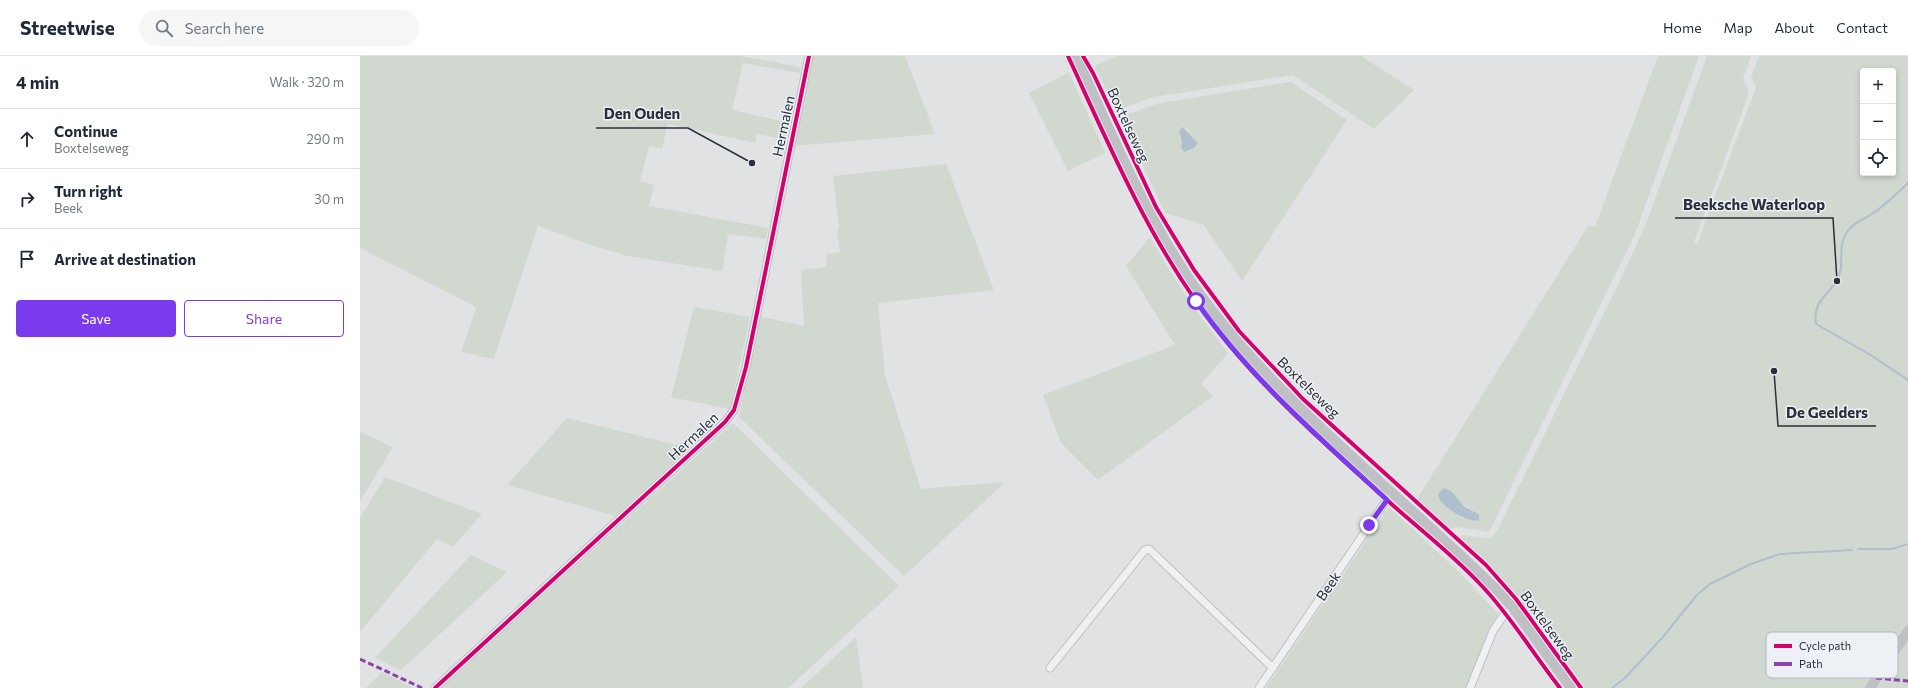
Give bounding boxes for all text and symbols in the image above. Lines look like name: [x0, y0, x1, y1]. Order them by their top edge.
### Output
search box: [139, 10, 419, 46]
text: Streetwise: [20, 16, 115, 39]
icon: search: [153, 17, 175, 39]
text: Search here: [185, 19, 264, 37]
text: Home: [1663, 19, 1702, 36]
text: Map: [1724, 19, 1752, 36]
text: About: [1774, 19, 1814, 36]
text: Contact: [1836, 19, 1888, 36]
map controls: [1860, 68, 1896, 176]
button: +: [1860, 68, 1896, 104]
text: 4 min: [16, 72, 59, 93]
text: Walk · 320 m: [269, 74, 344, 90]
street label: Boxtelseweg: [1104, 85, 1154, 165]
street label: Hermalen: [768, 94, 798, 158]
callout: Den Ouden: [596, 101, 688, 128]
text: Den Ouden: [604, 104, 680, 122]
button: −: [1860, 104, 1896, 140]
text: Continue: [54, 122, 118, 140]
icon: ahead: [16, 128, 38, 150]
text: 290 m: [307, 131, 344, 147]
text: Boxtelseweg: [54, 140, 129, 156]
button: locate: [1860, 140, 1896, 176]
text: Turn right: [54, 182, 123, 200]
icon: right: [16, 188, 38, 210]
text: 30 m: [314, 191, 344, 207]
callout: Beeksche Waterloop: [1675, 191, 1833, 218]
text: Beeksche Waterloop: [1683, 195, 1825, 213]
text: Beek: [54, 200, 83, 216]
icon: arrive: [16, 248, 38, 270]
text: Arrive at destination: [54, 250, 196, 268]
route start: [1187, 292, 1205, 310]
button: Save: [16, 300, 176, 337]
button: Share: [184, 300, 344, 337]
street label: Boxtelseweg: [1274, 353, 1344, 421]
callout: De Geelders: [1778, 399, 1876, 426]
text: De Geelders: [1786, 403, 1868, 421]
street label: Hermalen: [665, 409, 721, 463]
route end: [1360, 516, 1378, 534]
street label: Beek: [1312, 568, 1344, 604]
street label: Boxtelseweg: [1517, 587, 1579, 663]
legend: [1766, 632, 1898, 678]
text: Cycle path: [1799, 639, 1851, 652]
text: Path: [1799, 657, 1822, 670]

